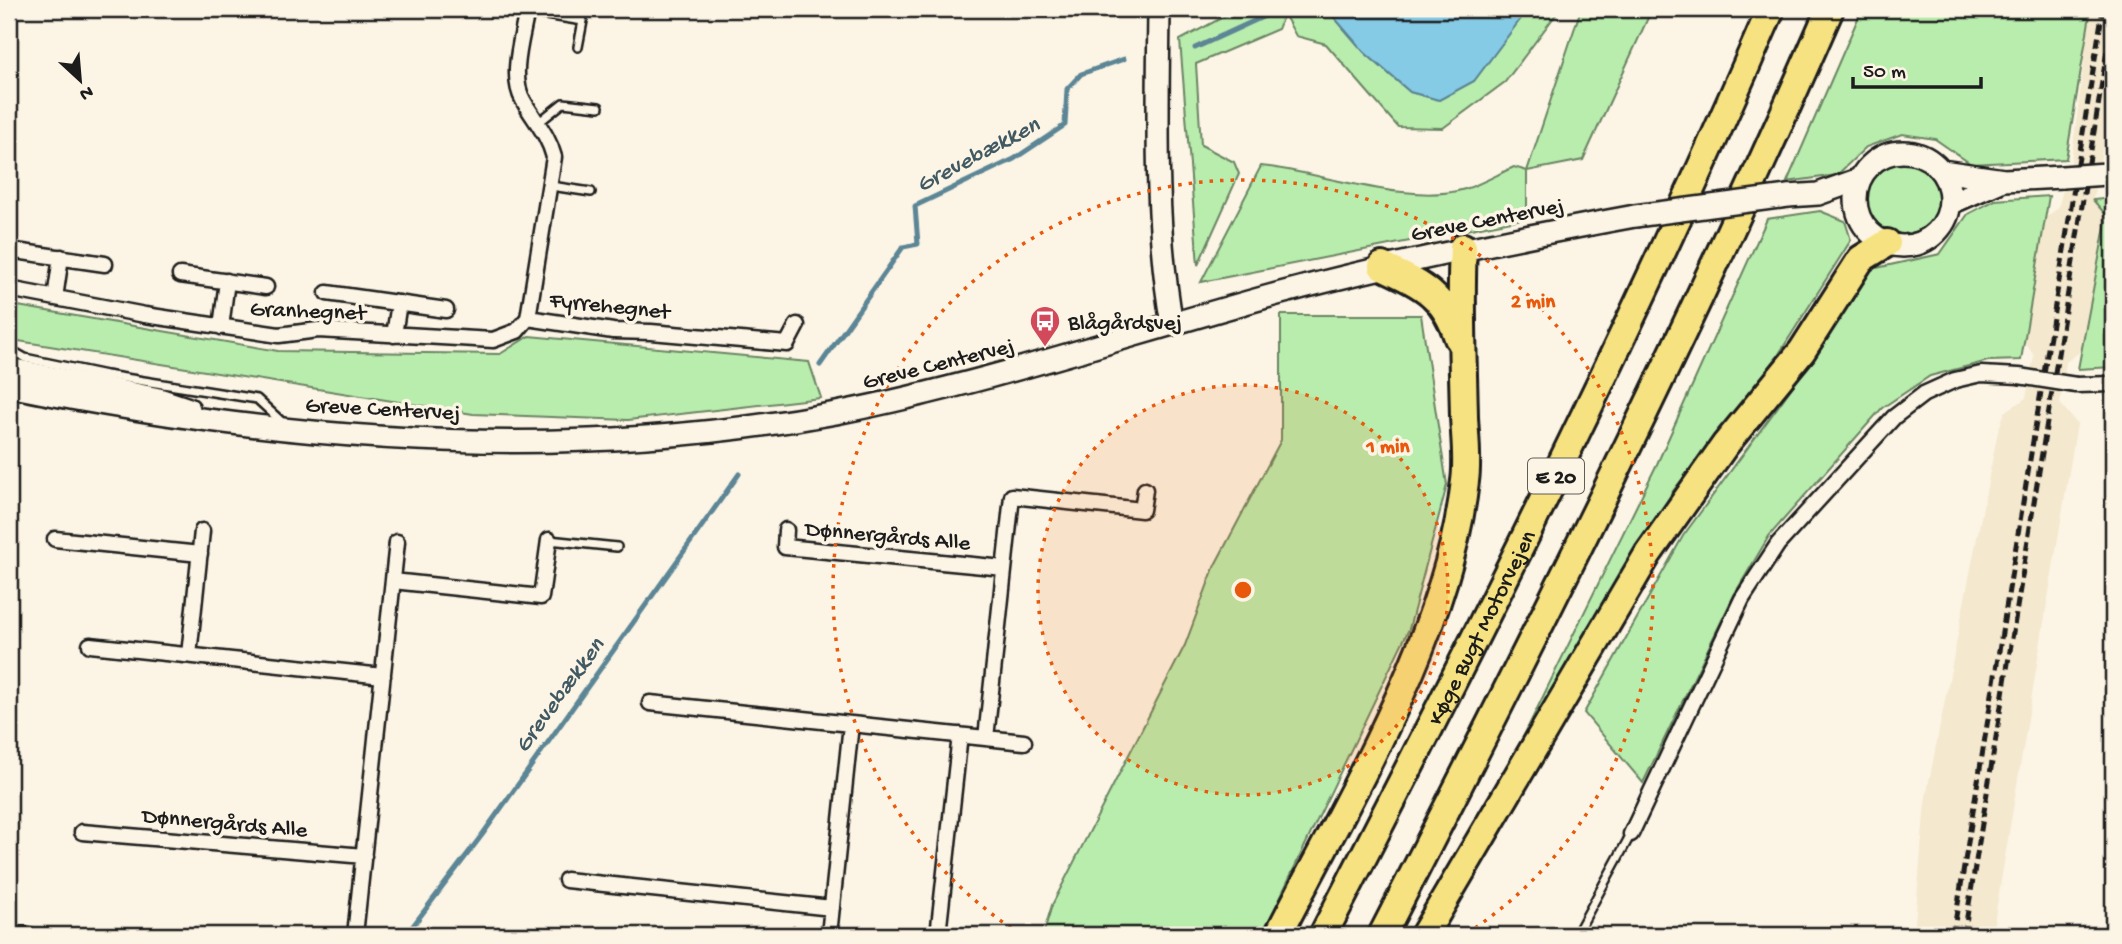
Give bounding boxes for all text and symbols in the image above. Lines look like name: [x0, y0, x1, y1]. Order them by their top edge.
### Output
north arrow: [46, 46, 116, 116]
scale bar: [1853, 46, 1980, 90]
text: 50 m: [1863, 61, 1906, 86]
text: N: [75, 79, 97, 105]
water label: Grevebækken: [912, 111, 1046, 201]
street label: Greve Centervej: [1409, 193, 1566, 250]
street label: Fyrrehegnet: [547, 288, 673, 327]
text: 2 min: [1511, 291, 1556, 316]
street label: Granhegnet: [250, 297, 368, 328]
bus stop icon: Blågårdsvej: [1028, 304, 1062, 348]
place label: Blågårdsvej: [1067, 311, 1182, 338]
street label: Greve Centervej: [860, 334, 1017, 397]
street label: Greve Centervej: [305, 393, 461, 428]
text: 1 min: [1366, 436, 1410, 461]
road number: E 20: [1528, 458, 1584, 494]
street label: Dønnergårds Alle: [802, 517, 973, 558]
street label: Køge Bugt Motorvejen: [1423, 526, 1543, 730]
centre of rings: [1231, 578, 1255, 602]
water label: Grevebækken: [509, 632, 613, 759]
street label: Dønnergårds Alle: [139, 804, 310, 845]

